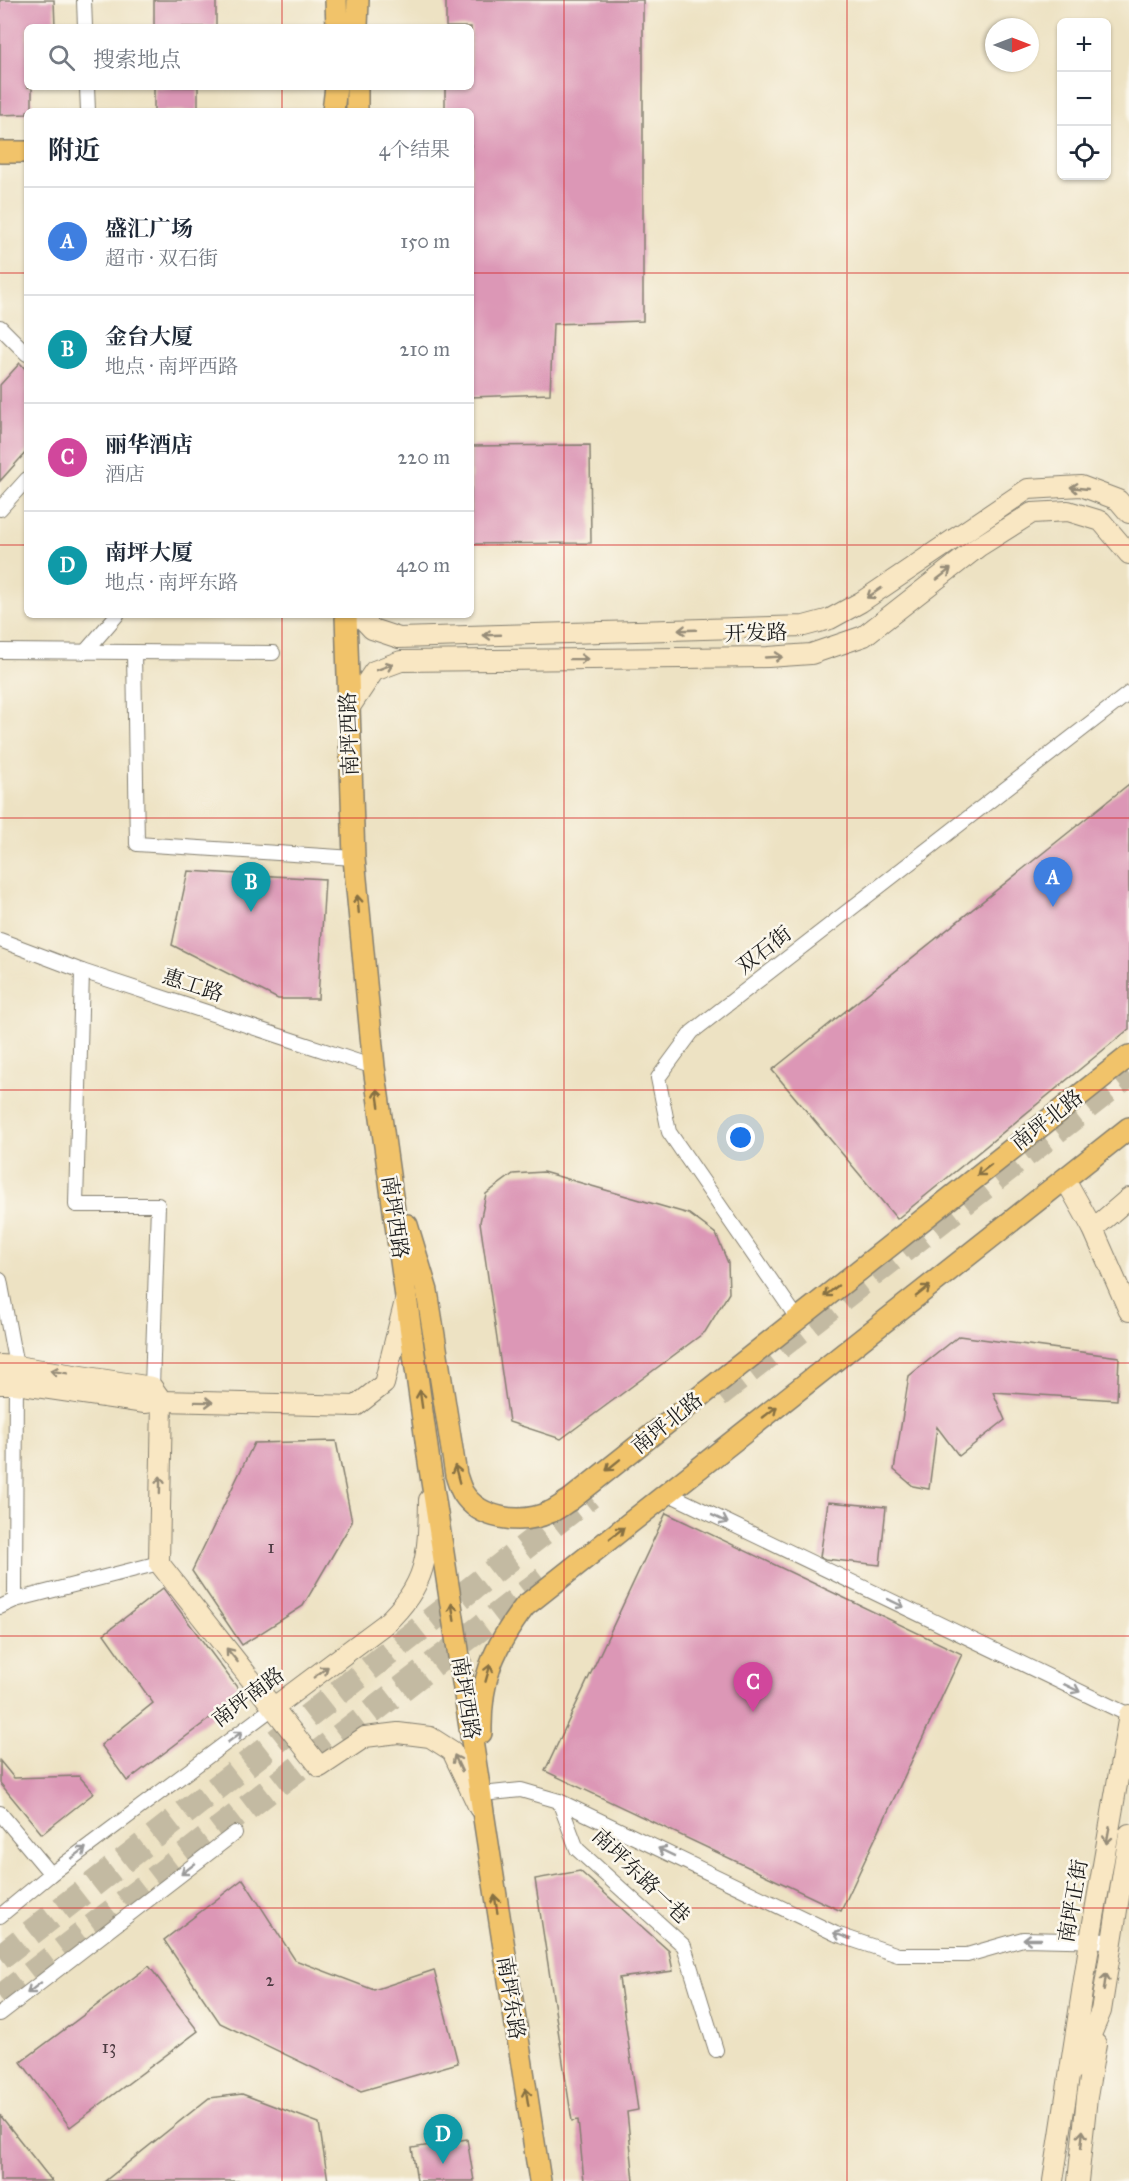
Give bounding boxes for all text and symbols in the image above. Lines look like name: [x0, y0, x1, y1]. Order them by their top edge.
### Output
north arrow: [985, 18, 1039, 72]
map controls: [1057, 18, 1111, 180]
button: +: [1057, 18, 1111, 72]
search box: [24, 24, 474, 90]
icon: search: [45, 41, 78, 74]
text: 搜索地点: [93, 46, 181, 73]
button: −: [1057, 72, 1111, 126]
button: locate: [1057, 126, 1111, 180]
text: 附近: [48, 134, 100, 166]
text: 4个结果: [379, 137, 450, 161]
text: 盛汇广场: [105, 215, 193, 242]
text: A: [61, 229, 74, 253]
text: 150 m: [400, 229, 450, 253]
text: 超市 · 双石街: [105, 246, 218, 270]
text: 金台大厦: [105, 323, 193, 350]
text: B: [61, 337, 74, 361]
text: 210 m: [400, 337, 450, 361]
text: 地点 · 南坪西路: [105, 354, 238, 378]
text: 丽华酒店: [105, 431, 193, 458]
text: C: [61, 445, 74, 469]
text: 220 m: [398, 445, 450, 469]
text: 酒店: [105, 462, 145, 486]
one-way arrow: [1070, 482, 1089, 493]
text: 南坪大厦: [105, 539, 193, 566]
text: D: [60, 553, 75, 577]
text: 420 m: [396, 553, 450, 577]
one-way arrow: [936, 567, 952, 580]
text: 地点 · 南坪东路: [105, 570, 238, 594]
one-way arrow: [866, 587, 883, 599]
street label: 开发路: [724, 619, 788, 647]
one-way arrow: [678, 624, 698, 635]
one-way arrow: [483, 630, 503, 641]
one-way arrow: [763, 651, 783, 662]
one-way arrow: [568, 653, 588, 665]
one-way arrow: [375, 661, 394, 672]
street label: 南坪西路: [335, 692, 363, 776]
pin: A: [1034, 858, 1072, 907]
pin: B: [232, 862, 270, 912]
one-way arrow: [352, 895, 363, 914]
street label: 双石街: [731, 920, 797, 980]
street label: 惠工路: [159, 963, 227, 1007]
street label: 南坪北路: [1006, 1084, 1088, 1156]
one-way arrow: [373, 1089, 384, 1108]
your location: [726, 1123, 755, 1152]
one-way arrow: [977, 1164, 993, 1177]
street label: 南坪西路: [376, 1174, 414, 1260]
one-way arrow: [824, 1285, 840, 1298]
one-way arrow: [915, 1285, 931, 1298]
one-way arrow: [50, 1367, 70, 1378]
street label: 南坪北路: [626, 1386, 708, 1460]
one-way arrow: [415, 1389, 426, 1409]
one-way arrow: [193, 1397, 213, 1408]
one-way arrow: [762, 1406, 778, 1419]
one-way arrow: [606, 1459, 622, 1472]
one-way arrow: [450, 1465, 462, 1484]
one-way arrow: [155, 1476, 166, 1496]
one-way arrow: [711, 1513, 729, 1525]
one-way arrow: [609, 1527, 625, 1540]
house number: 1: [267, 1536, 275, 1558]
one-way arrow: [886, 1598, 904, 1610]
one-way arrow: [447, 1603, 458, 1623]
one-way arrow: [225, 1647, 238, 1663]
street label: 南坪西路: [447, 1654, 485, 1742]
street label: 南坪南路: [207, 1661, 289, 1733]
pin: C: [734, 1662, 772, 1712]
one-way arrow: [483, 1664, 494, 1683]
one-way arrow: [312, 1666, 328, 1679]
one-way arrow: [1062, 1682, 1080, 1694]
one-way arrow: [227, 1730, 243, 1743]
one-way arrow: [451, 1754, 463, 1772]
street label: 南坪东路一巷: [587, 1823, 695, 1929]
one-way arrow: [1103, 1825, 1114, 1845]
one-way arrow: [657, 1846, 675, 1858]
one-way arrow: [71, 1847, 87, 1860]
street label: 南坪正街: [1053, 1857, 1093, 1945]
one-way arrow: [181, 1862, 197, 1875]
one-way arrow: [491, 1895, 502, 1914]
one-way arrow: [833, 1929, 852, 1940]
one-way arrow: [1022, 1933, 1042, 1945]
street label: 南坪东路: [492, 1954, 530, 2042]
house number: 2: [266, 1969, 275, 1991]
one-way arrow: [1100, 1972, 1111, 1992]
one-way arrow: [27, 1982, 43, 1995]
house number: 13: [102, 2036, 116, 2058]
one-way arrow: [521, 2087, 532, 2107]
pin: D: [424, 2114, 462, 2164]
one-way arrow: [1077, 2129, 1088, 2149]

